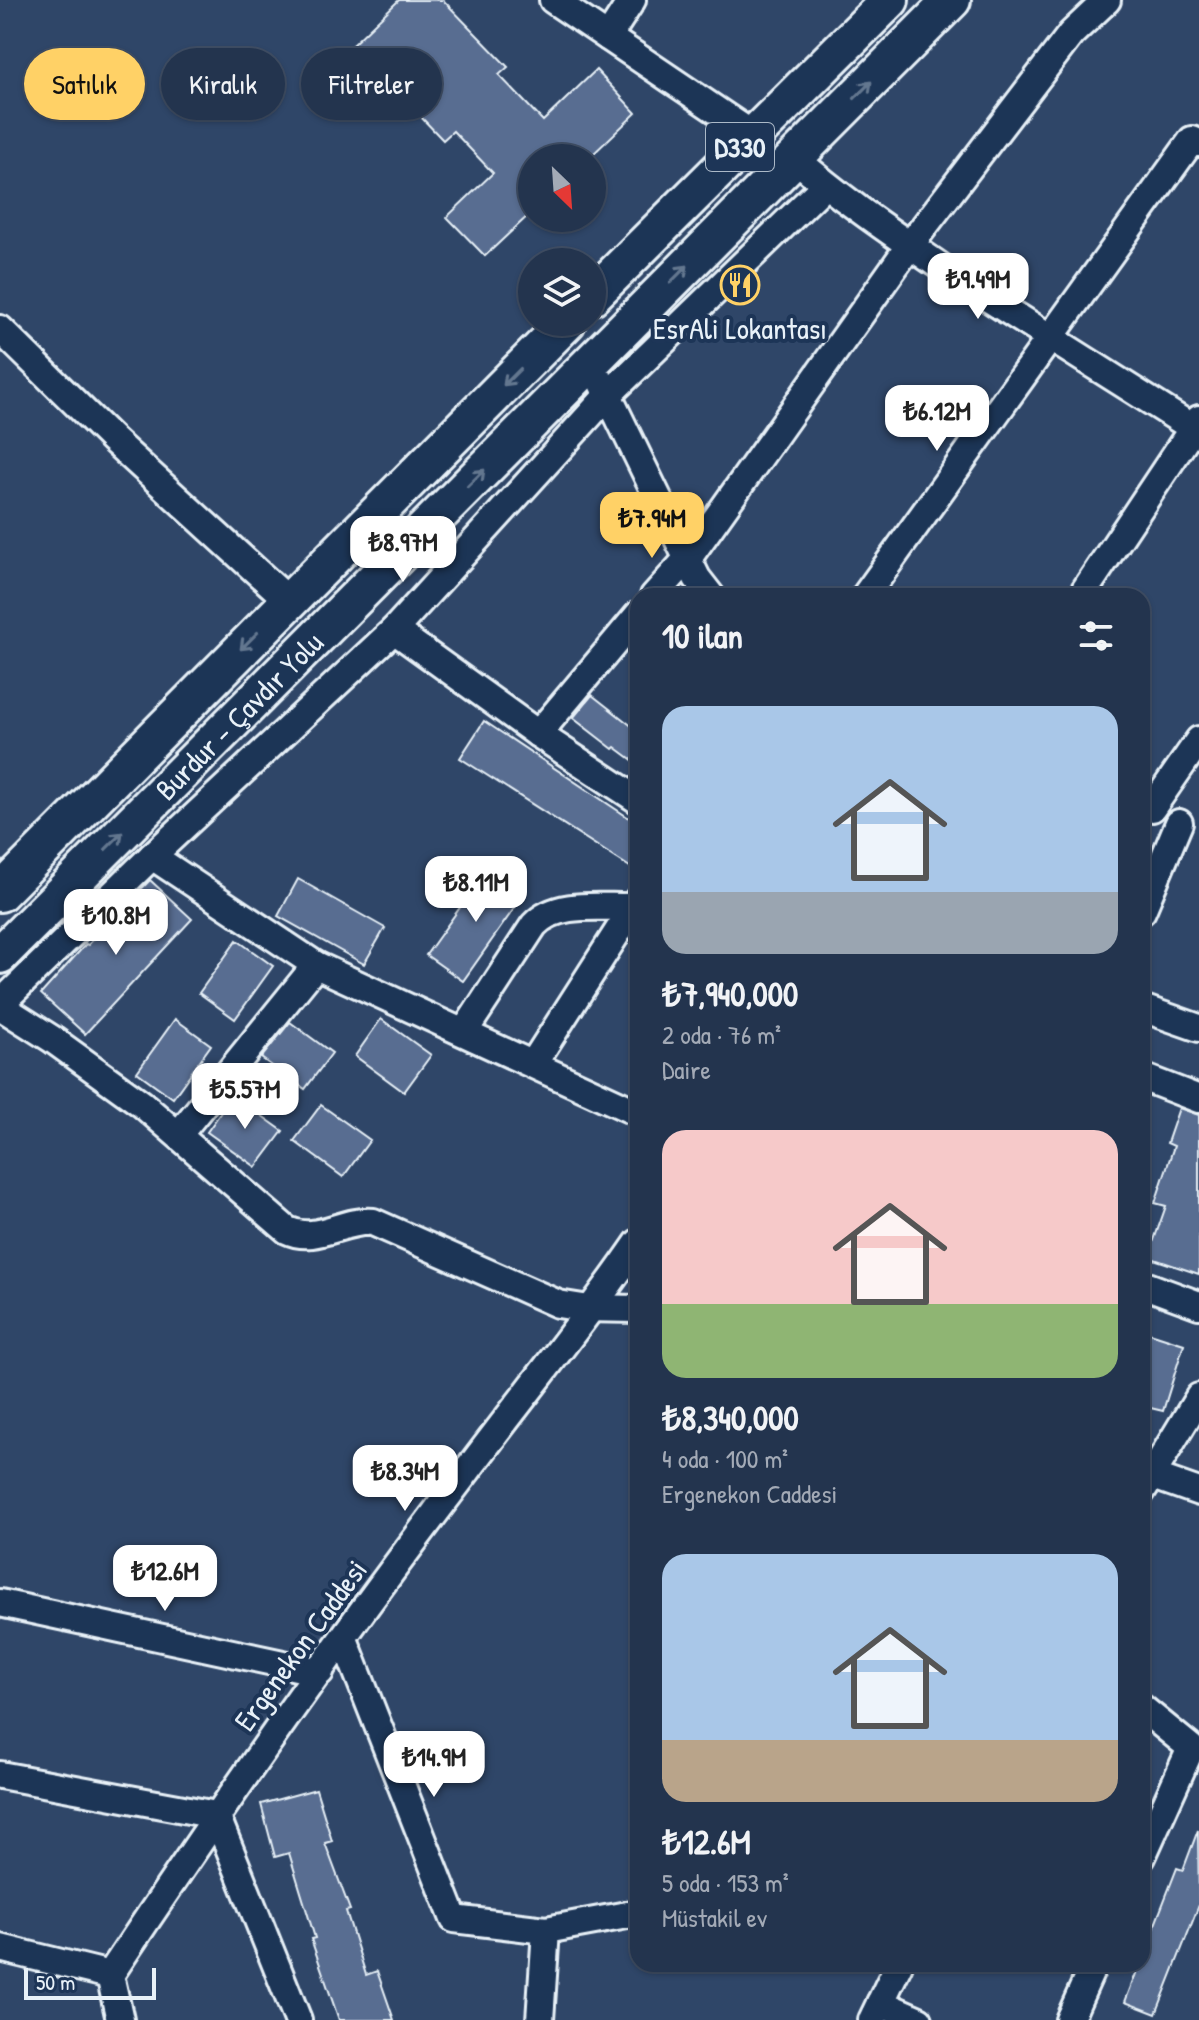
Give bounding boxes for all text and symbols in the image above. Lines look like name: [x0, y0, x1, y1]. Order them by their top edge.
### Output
chip: Satılık: [24, 48, 145, 120]
chip: Kiralık: [161, 48, 285, 120]
chip: Filtreler: [301, 48, 442, 120]
one-way arrow: [853, 80, 872, 100]
road number: D330: [706, 123, 774, 171]
north arrow: [518, 144, 606, 232]
map controls: [518, 144, 606, 336]
button: layers: [518, 248, 606, 336]
pin: ₺9.49M: [913, 253, 1043, 321]
text: ₺9.49M: [946, 261, 1010, 296]
restaurant icon: EsrAli Lokantası: [719, 264, 761, 306]
one-way arrow: [669, 265, 688, 284]
place label: EsrAli Lokantası: [653, 308, 827, 348]
one-way arrow: [502, 367, 521, 387]
pin: ₺6.12M: [872, 385, 1002, 453]
text: ₺6.12M: [903, 393, 971, 428]
one-way arrow: [466, 469, 485, 488]
pin: ₺7.94M: [587, 492, 717, 560]
text: ₺7.94M: [618, 500, 686, 535]
pin: ₺8.97M: [338, 516, 468, 584]
text: ₺8.97M: [368, 524, 438, 559]
text: 10 ilan: [662, 613, 743, 659]
icon: filters: [1074, 614, 1118, 658]
street label: Burdur - Çavdır Yolu: [146, 623, 331, 809]
one-way arrow: [240, 631, 259, 650]
icon: home: [818, 758, 962, 902]
one-way arrow: [104, 832, 123, 851]
pin: ₺8.11M: [411, 856, 541, 924]
text: ₺8.11M: [443, 864, 509, 899]
pin: ₺10.8M: [51, 889, 181, 957]
text: ₺10.8M: [82, 897, 150, 932]
text: ₺7,940,000: [662, 971, 798, 1017]
text: 2 oda · 76 m²: [662, 1017, 781, 1052]
text: Daire: [662, 1052, 711, 1087]
pin: ₺5.57M: [180, 1063, 310, 1131]
text: ₺5.57M: [210, 1071, 280, 1106]
icon: home: [818, 1182, 962, 1326]
text: ₺8,340,000: [662, 1395, 799, 1441]
text: 4 oda · 100 m²: [662, 1441, 788, 1476]
pin: ₺8.34M: [340, 1445, 470, 1513]
text: ₺8.34M: [371, 1453, 439, 1488]
text: Ergenekon Caddesi: [662, 1476, 837, 1511]
pin: ₺12.6M: [100, 1545, 230, 1613]
street label: Ergenekon Caddesi: [224, 1551, 376, 1739]
text: ₺12.6M: [131, 1553, 199, 1588]
icon: home: [818, 1606, 962, 1750]
pin: ₺14.9M: [369, 1731, 499, 1799]
text: ₺14.9M: [402, 1739, 466, 1774]
text: ₺12.6M: [662, 1819, 751, 1865]
text: 5 oda · 153 m²: [662, 1865, 789, 1900]
text: Müstakil ev: [662, 1900, 767, 1935]
scale bar: [24, 1964, 156, 2000]
text: 50 m: [36, 1967, 75, 1997]

